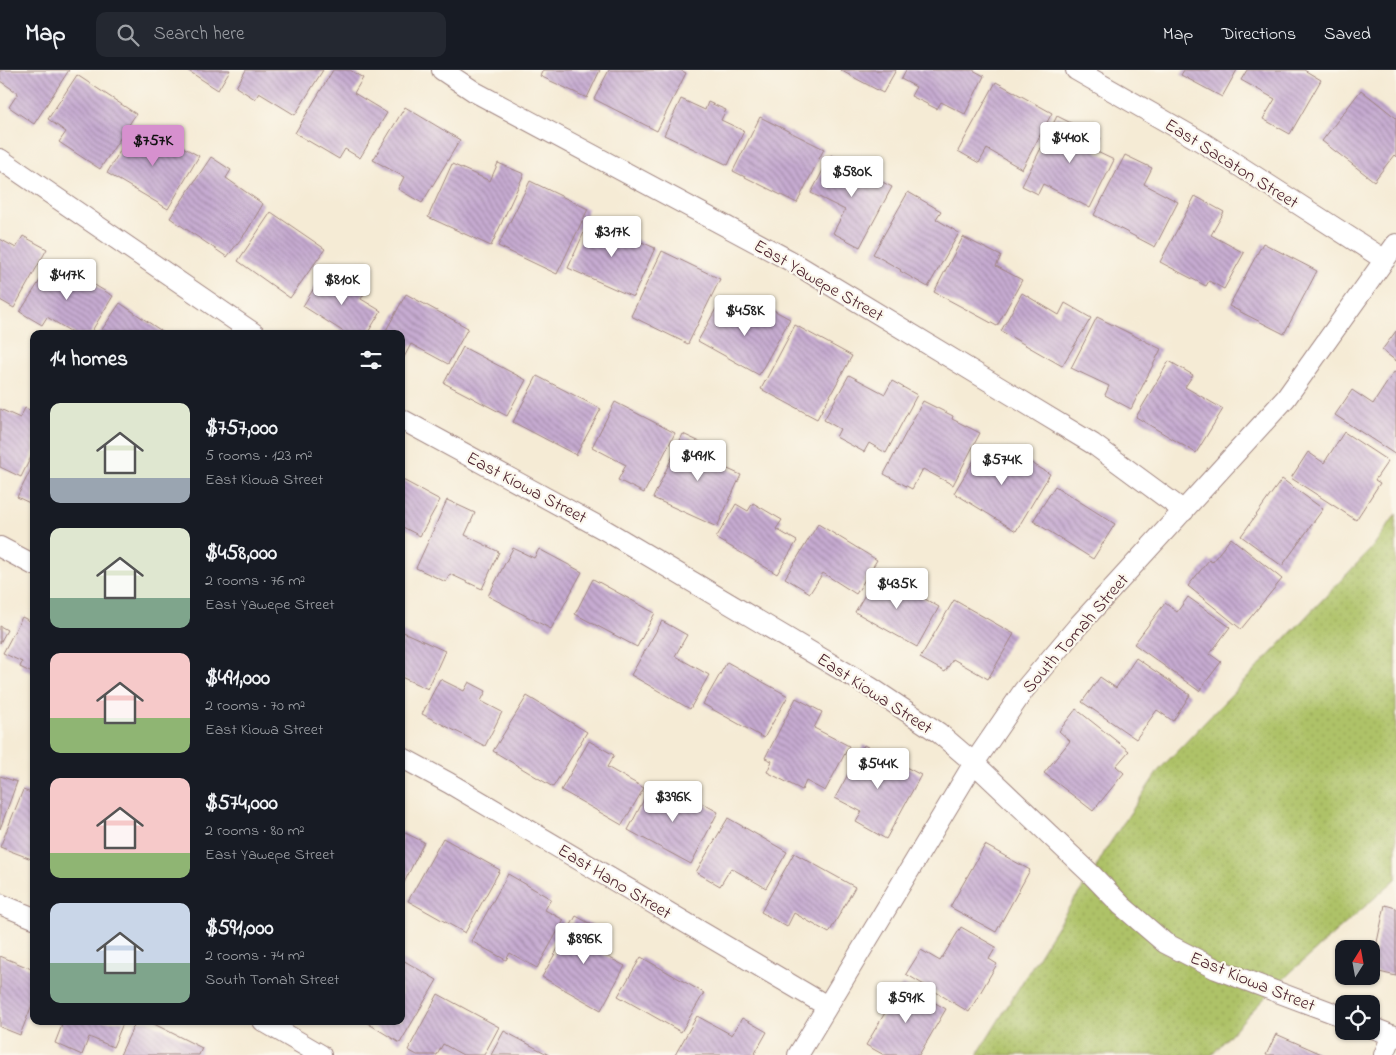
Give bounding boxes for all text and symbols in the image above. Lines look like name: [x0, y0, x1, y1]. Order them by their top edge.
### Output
search box: [96, 12, 446, 57]
text: Map: [25, 17, 66, 52]
icon: search: [114, 21, 142, 49]
text: Search here: [154, 21, 245, 48]
text: Map: [1163, 22, 1193, 48]
text: Directions: [1221, 22, 1296, 48]
text: Saved: [1324, 22, 1371, 48]
street label: East Sacaton Street: [1159, 113, 1303, 216]
pin: $440K: [1035, 122, 1105, 164]
pin: $757K: [118, 124, 188, 167]
text: $440K: [1051, 126, 1089, 150]
text: $757K: [133, 129, 173, 153]
pin: $580K: [817, 156, 887, 198]
text: $580K: [832, 160, 872, 184]
pin: $317K: [577, 216, 647, 258]
text: $317K: [594, 220, 630, 244]
street label: East Yawepe Street: [748, 234, 888, 329]
pin: $417K: [32, 258, 102, 301]
text: $417K: [49, 263, 85, 287]
pin: $810K: [307, 264, 377, 306]
text: $810K: [324, 268, 360, 292]
pin: $458K: [710, 294, 780, 337]
text: $458K: [725, 299, 765, 323]
text: 14 homes: [50, 345, 128, 375]
icon: filters: [357, 346, 385, 374]
text: $757,000: [205, 414, 278, 444]
icon: home: [90, 423, 150, 483]
pin: $491K: [663, 440, 733, 482]
text: 5 rooms · 123 m²: [205, 444, 313, 468]
text: $491K: [681, 444, 715, 468]
pin: $574K: [967, 444, 1037, 486]
street label: East Kiowa Street: [461, 446, 591, 531]
text: $574K: [982, 448, 1022, 472]
text: East Kiowa Street: [205, 468, 323, 492]
text: $458,000: [205, 539, 277, 569]
icon: home: [90, 548, 150, 608]
pin: $435K: [862, 568, 932, 610]
text: 2 rooms · 76 m²: [205, 569, 305, 593]
street label: South Tomah Street: [1017, 569, 1136, 700]
text: $435K: [877, 572, 917, 596]
text: East Yawepe Street: [205, 593, 335, 617]
street label: East Kiowa Street: [811, 648, 937, 742]
text: $491,000: [205, 664, 270, 694]
icon: home: [90, 673, 150, 733]
text: 2 rooms · 70 m²: [205, 694, 305, 718]
text: East Kiowa Street: [205, 718, 323, 742]
pin: $544K: [843, 748, 913, 790]
text: $544K: [858, 752, 898, 776]
pin: $396K: [638, 780, 708, 823]
text: $396K: [655, 785, 691, 809]
text: $574,000: [205, 789, 278, 819]
icon: home: [90, 798, 150, 858]
text: 2 rooms · 80 m²: [205, 819, 305, 843]
street label: East Hano Street: [552, 838, 676, 927]
text: East Yawepe Street: [205, 843, 335, 867]
text: $591,000: [205, 914, 274, 944]
pin: $896K: [549, 922, 619, 965]
icon: home: [90, 923, 150, 983]
text: $896K: [566, 927, 602, 951]
north arrow: [1335, 940, 1380, 985]
map controls: [1335, 940, 1380, 1040]
text: 2 rooms · 74 m²: [205, 944, 305, 968]
street label: East Kiowa Street: [1186, 946, 1319, 1020]
text: South Tomah Street: [205, 968, 340, 992]
pin: $591K: [871, 982, 941, 1024]
text: $591K: [888, 986, 924, 1010]
button: locate: [1335, 995, 1380, 1040]

